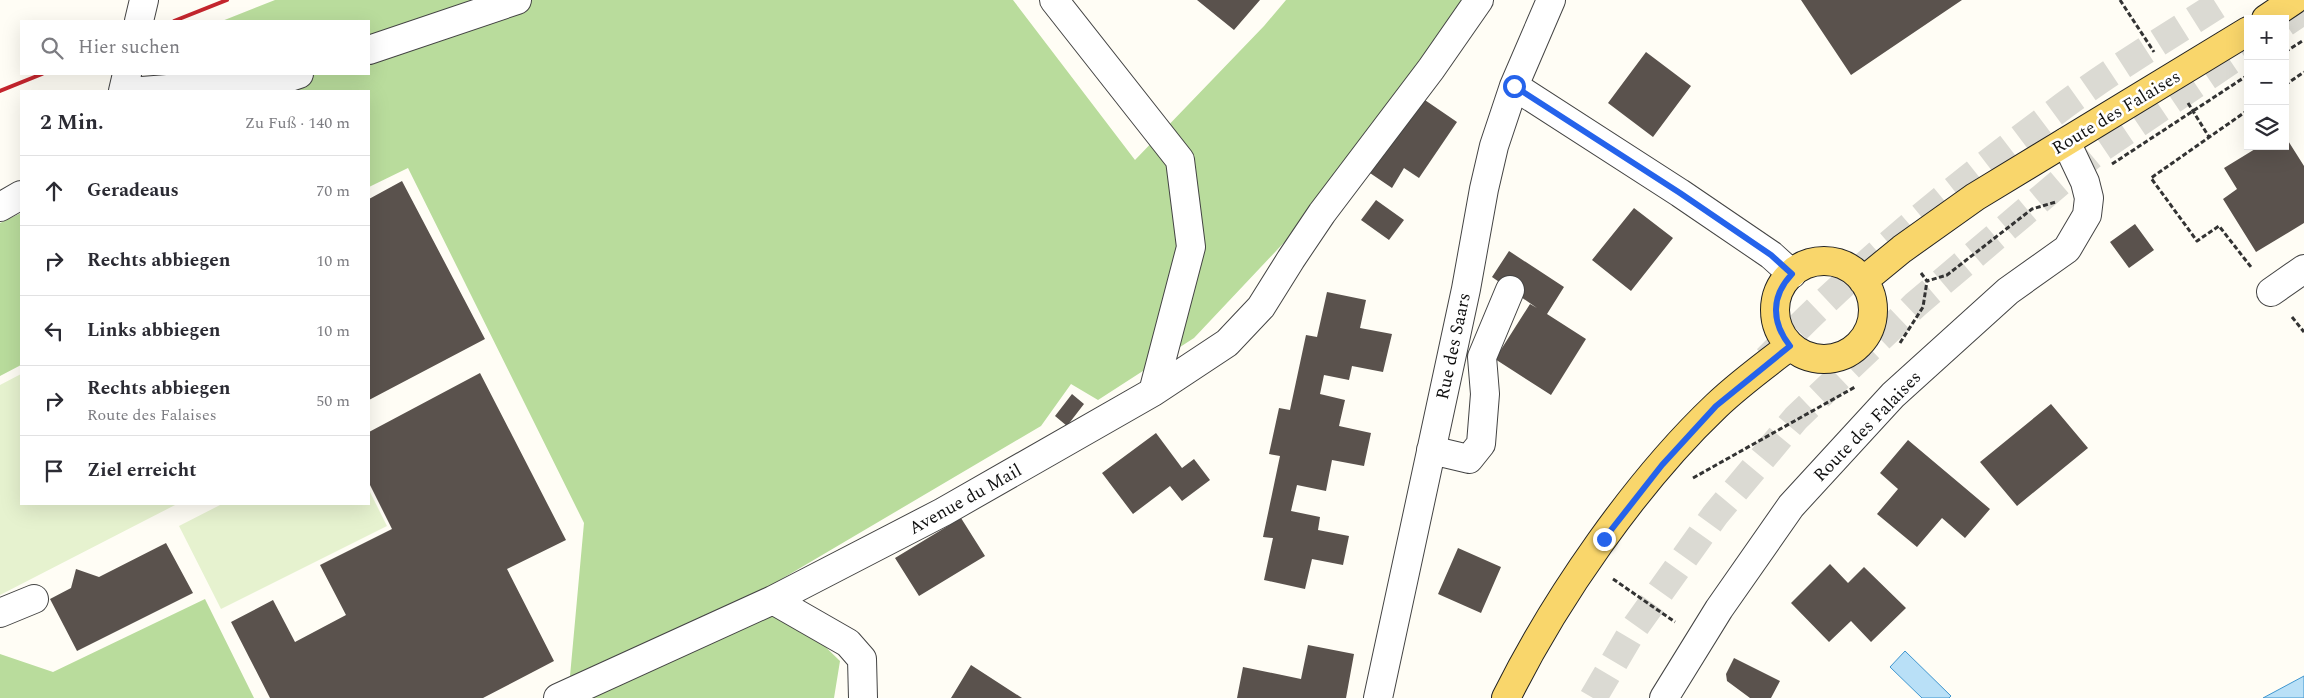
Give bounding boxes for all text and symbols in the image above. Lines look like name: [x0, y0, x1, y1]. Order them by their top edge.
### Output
map controls: [2244, 15, 2289, 150]
button: +: [2244, 15, 2289, 60]
search box: [20, 20, 370, 75]
text: Hier suchen: [78, 33, 180, 62]
icon: search: [38, 34, 66, 62]
button: −: [2244, 60, 2289, 105]
street label: Route des Falaises: [2047, 63, 2186, 162]
route start: [1503, 75, 1526, 98]
button: layers: [2244, 105, 2289, 150]
text: 2 Min.: [40, 107, 104, 139]
text: Zu Fuß · 140 m: [245, 111, 350, 135]
text: Geradeaus: [87, 176, 179, 205]
icon: ahead: [40, 177, 68, 205]
text: 70 m: [316, 179, 350, 203]
text: Rechts abbiegen: [87, 246, 231, 275]
icon: right: [40, 247, 68, 275]
text: 10 m: [316, 249, 350, 273]
street label: Rue des Saars: [1429, 290, 1478, 402]
text: Links abbiegen: [87, 316, 221, 345]
icon: left: [40, 317, 68, 345]
text: 10 m: [316, 319, 350, 343]
street label: Route des Falaises: [1807, 365, 1928, 488]
text: Rechts abbiegen: [87, 374, 231, 403]
icon: right: [40, 387, 68, 415]
text: 50 m: [316, 389, 350, 413]
text: Route des Falaises: [87, 403, 217, 427]
text: Ziel erreicht: [87, 456, 197, 485]
icon: arrive: [40, 457, 68, 485]
street label: Avenue du Mail: [904, 457, 1027, 542]
route end: [1593, 528, 1616, 551]

